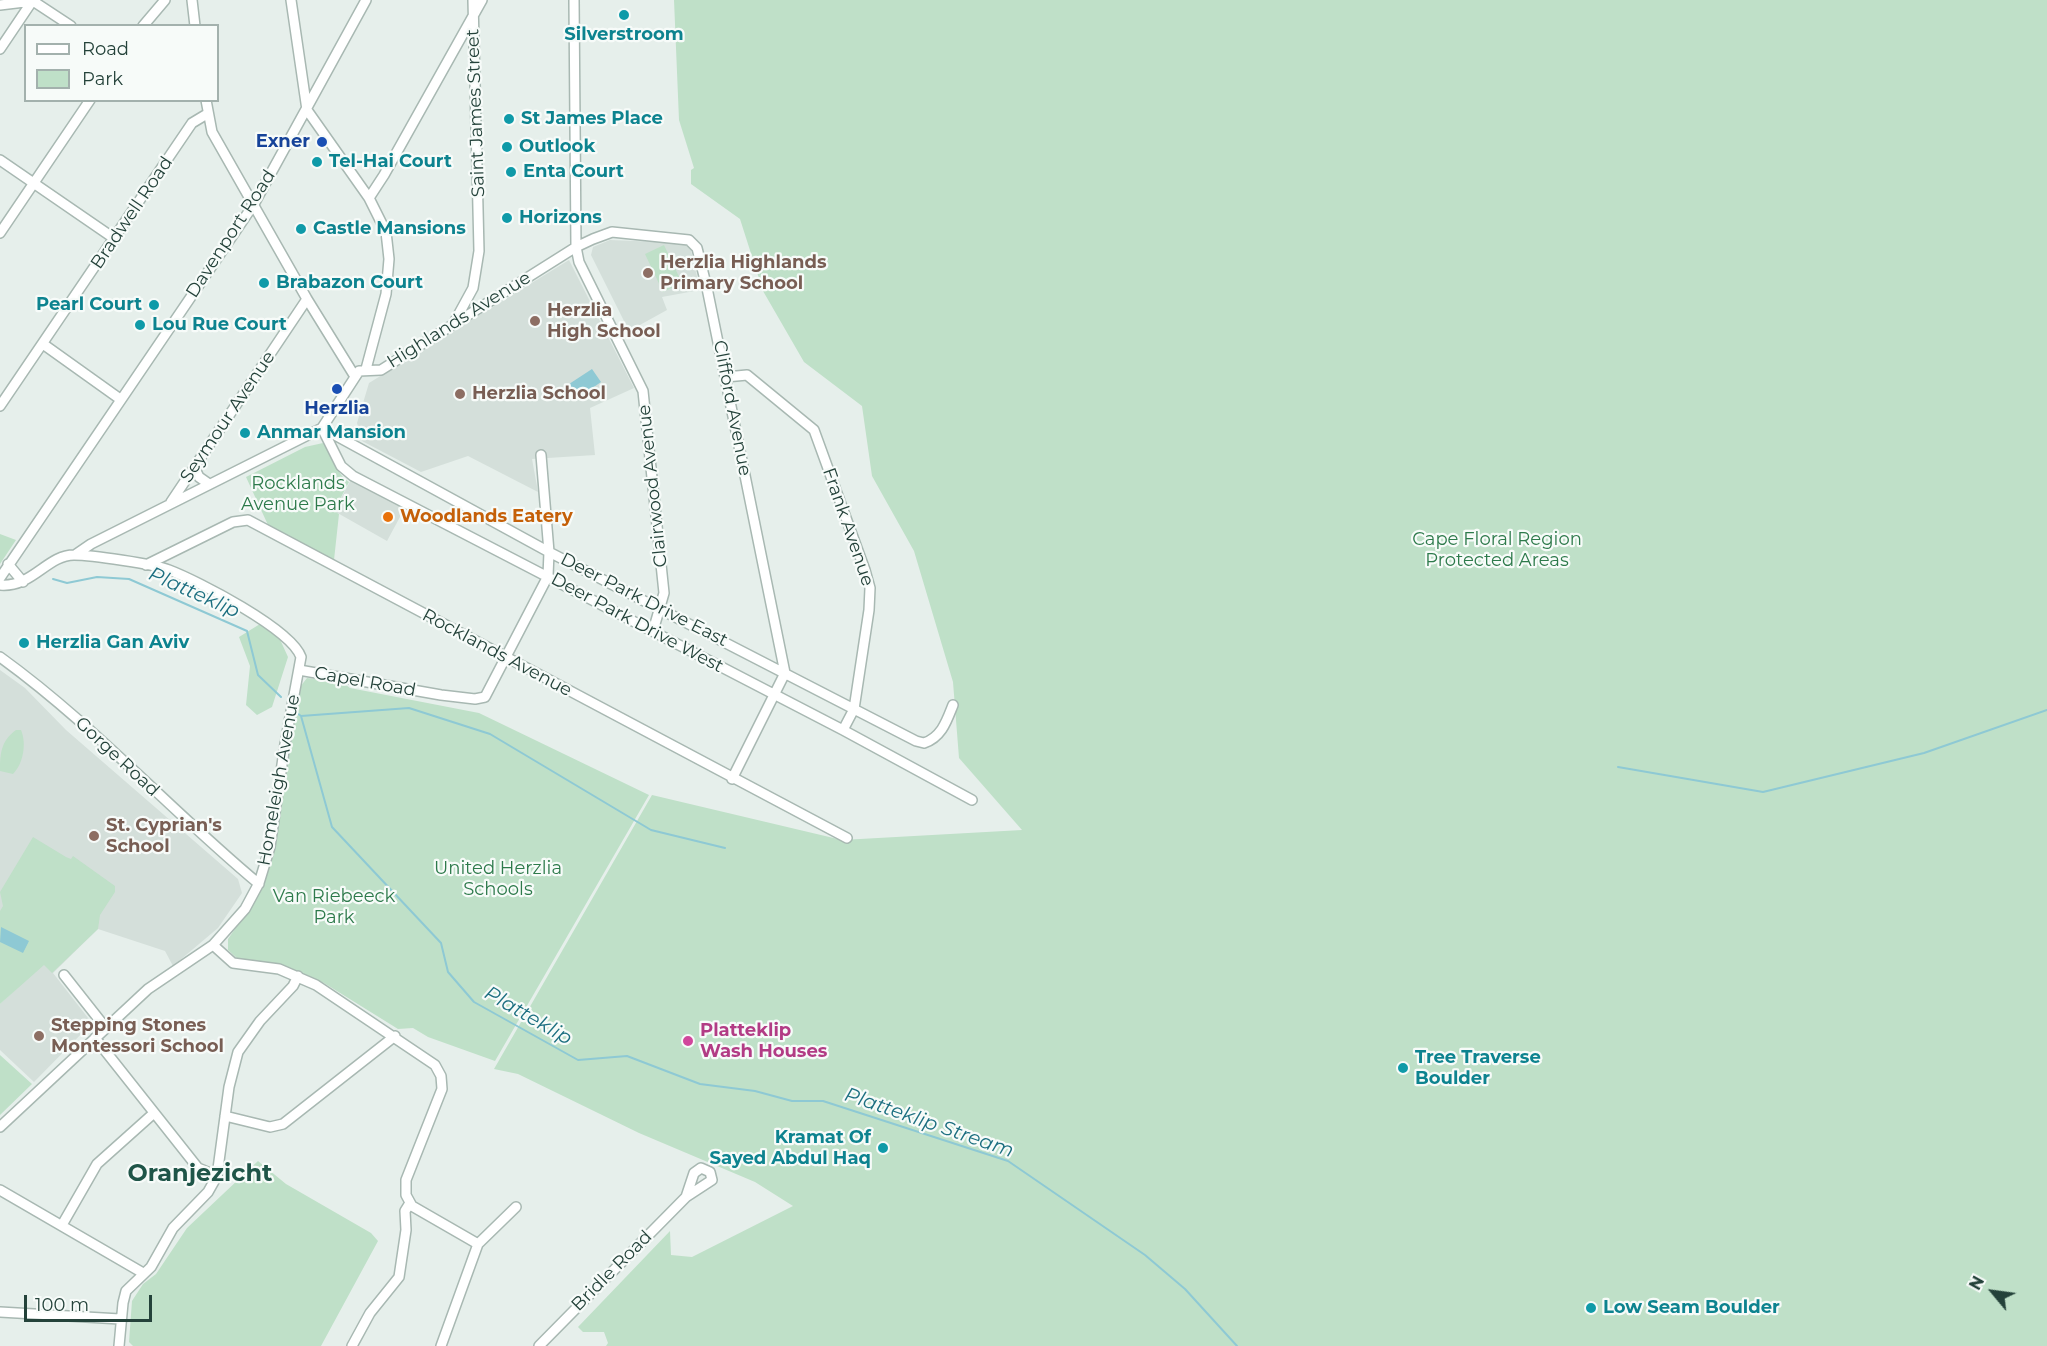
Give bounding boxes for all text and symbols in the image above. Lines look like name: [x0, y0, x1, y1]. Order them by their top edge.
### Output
marker: Silverstroom: [617, 8, 631, 22]
legend: [24, 24, 219, 102]
place label: Silverstroom: [564, 24, 684, 46]
street label: Saint James Street: [462, 29, 490, 197]
text: Road: [82, 38, 129, 60]
text: Park: [82, 68, 123, 90]
place label: St James Place: [521, 108, 663, 130]
marker: St James Place: [502, 112, 516, 126]
place label: Exner: [256, 131, 310, 153]
marker: Exner: [315, 135, 329, 149]
place label: Outlook: [519, 136, 595, 158]
marker: Outlook: [500, 140, 514, 154]
place label: Tel-Hai Court: [329, 151, 452, 173]
street label: Bradwell Road: [86, 153, 178, 273]
marker: Tel-Hai Court: [310, 155, 324, 169]
place label: Enta Court: [523, 161, 624, 183]
marker: Enta Court: [504, 165, 518, 179]
street label: Davenport Road: [182, 166, 280, 302]
place label: Horizons: [519, 207, 602, 229]
marker: Horizons: [500, 211, 514, 225]
place label: Castle Mansions: [313, 218, 466, 240]
marker: Castle Mansions: [294, 222, 308, 236]
place label: Herzlia Highlands Primary School: [660, 252, 827, 294]
marker: Herzlia Highlands Primary School: [641, 266, 655, 280]
street label: Highlands Avenue: [383, 267, 535, 373]
place label: Brabazon Court: [276, 272, 423, 294]
marker: Brabazon Court: [257, 276, 271, 290]
place label: Pearl Court: [36, 294, 142, 316]
marker: Pearl Court: [147, 298, 161, 312]
place label: Herzlia High School: [547, 300, 661, 342]
place label: Lou Rue Court: [152, 314, 287, 336]
marker: Herzlia High School: [528, 314, 542, 328]
marker: Lou Rue Court: [133, 318, 147, 332]
street label: Clifford Avenue: [708, 338, 756, 478]
street label: Seymour Avenue: [176, 347, 280, 487]
marker: Herzlia: [330, 382, 344, 396]
place label: Herzlia School: [472, 383, 606, 405]
marker: Herzlia School: [453, 387, 467, 401]
place label: Herzlia: [304, 398, 370, 420]
street label: Clairwood Avenue: [634, 404, 672, 568]
place label: Anmar Mansion: [257, 422, 406, 444]
marker: Anmar Mansion: [238, 426, 252, 440]
street label: Frank Avenue: [818, 465, 878, 589]
park label: Rocklands Avenue Park: [241, 473, 355, 516]
place label: Woodlands Eatery: [400, 506, 573, 528]
marker: Woodlands Eatery: [381, 510, 395, 524]
park label: Cape Floral Region Protected Areas: [1412, 529, 1582, 572]
street label: Deer Park Drive East: [557, 548, 731, 652]
water label: Platteklip: [145, 562, 243, 624]
street label: Deer Park Drive West: [547, 568, 727, 678]
street label: Rocklands Avenue: [419, 604, 575, 702]
place label: Herzlia Gan Aviv: [36, 632, 189, 654]
marker: Herzlia Gan Aviv: [17, 636, 31, 650]
street label: Capel Road: [312, 662, 418, 702]
street label: Homeleigh Avenue: [253, 693, 305, 867]
street label: Gorge Road: [70, 713, 164, 801]
place label: St. Cyprian's School: [106, 815, 222, 858]
marker: St. Cyprian's School: [87, 829, 101, 843]
park label: United Herzlia Schools: [434, 858, 562, 900]
park label: Van Riebeeck Park: [273, 886, 395, 928]
water label: Platteklip: [480, 981, 576, 1051]
place label: Stepping Stones Montessori School: [51, 1015, 224, 1058]
place label: Platteklip Wash Houses: [700, 1020, 827, 1062]
marker: Stepping Stones Montessori School: [32, 1029, 46, 1043]
marker: Platteklip Wash Houses: [681, 1034, 695, 1048]
place label: Tree Traverse Boulder: [1415, 1047, 1541, 1090]
marker: Tree Traverse Boulder: [1396, 1061, 1410, 1075]
water label: Platteklip Stream: [841, 1083, 1017, 1163]
place label: Kramat Of Sayed Abdul Haq: [709, 1127, 871, 1170]
marker: Kramat Of Sayed Abdul Haq: [876, 1141, 890, 1155]
district label: Oranjezicht: [128, 1160, 272, 1188]
street label: Bridle Road: [567, 1226, 657, 1316]
north arrow: [1963, 1262, 2023, 1322]
text: N: [1965, 1273, 1988, 1293]
scale bar: [27, 1283, 154, 1321]
text: 100 m: [35, 1294, 89, 1316]
place label: Low Seam Boulder: [1603, 1297, 1780, 1319]
marker: Low Seam Boulder: [1584, 1301, 1598, 1315]

